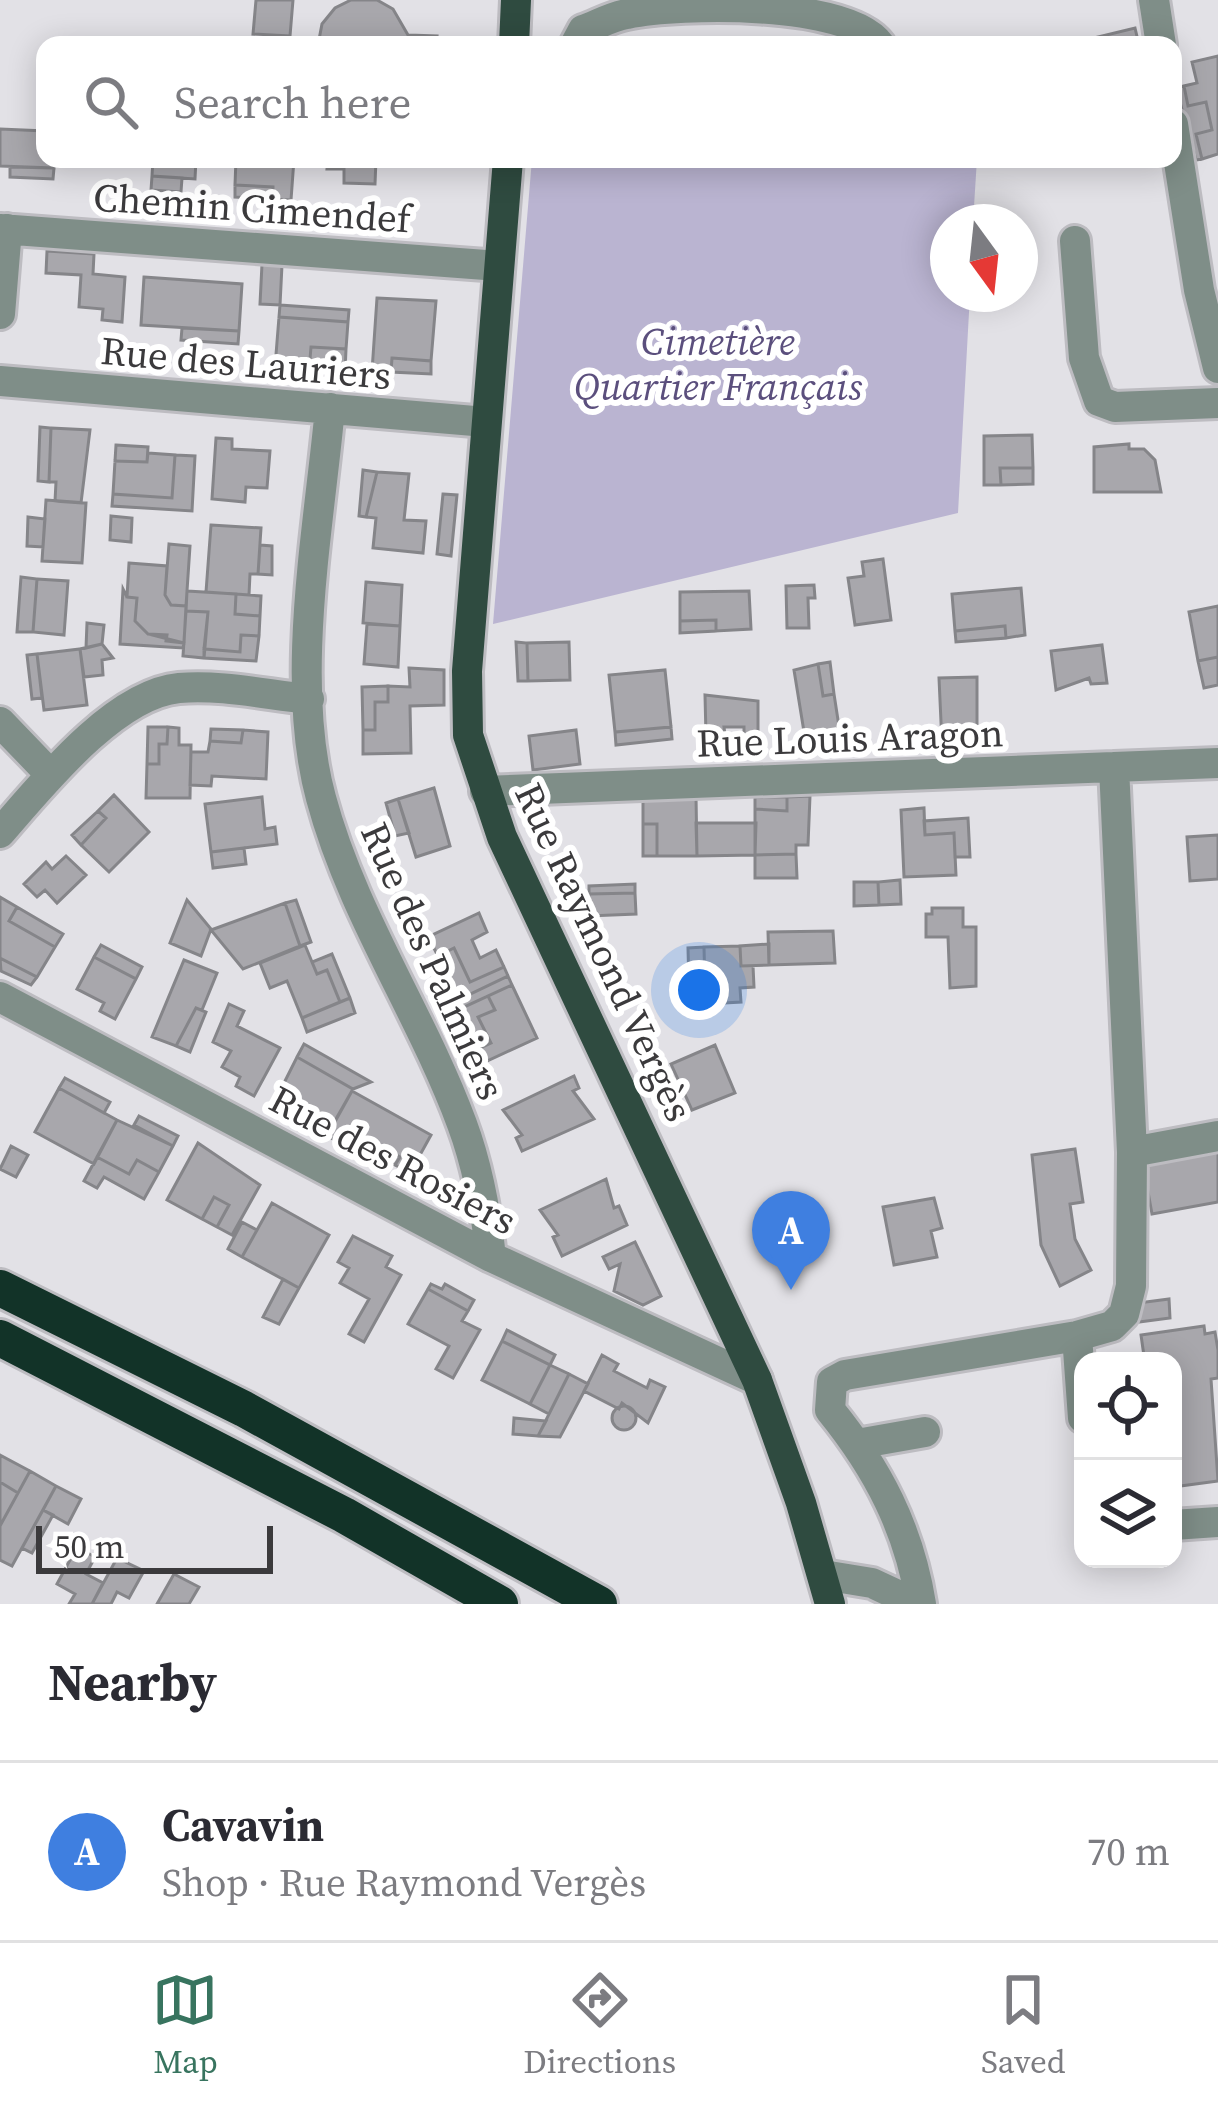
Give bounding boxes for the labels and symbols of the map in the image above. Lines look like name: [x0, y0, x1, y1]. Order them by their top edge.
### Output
street label: Chemin Cimendef: [92, 170, 416, 246]
north arrow: [930, 204, 1038, 312]
park label: Cimetière Quartier Français: [574, 315, 863, 413]
street label: Rue des Lauriers: [99, 324, 393, 402]
street label: Rue Louis Aragon: [696, 706, 1004, 770]
street label: Rue Raymond Vergès: [502, 774, 706, 1130]
street label: Rue des Palmiers: [348, 814, 518, 1108]
your location: [669, 960, 729, 1020]
street label: Rue des Rosiers: [260, 1073, 526, 1247]
pin: A: [752, 1191, 830, 1290]
scale bar: [36, 1520, 273, 1573]

